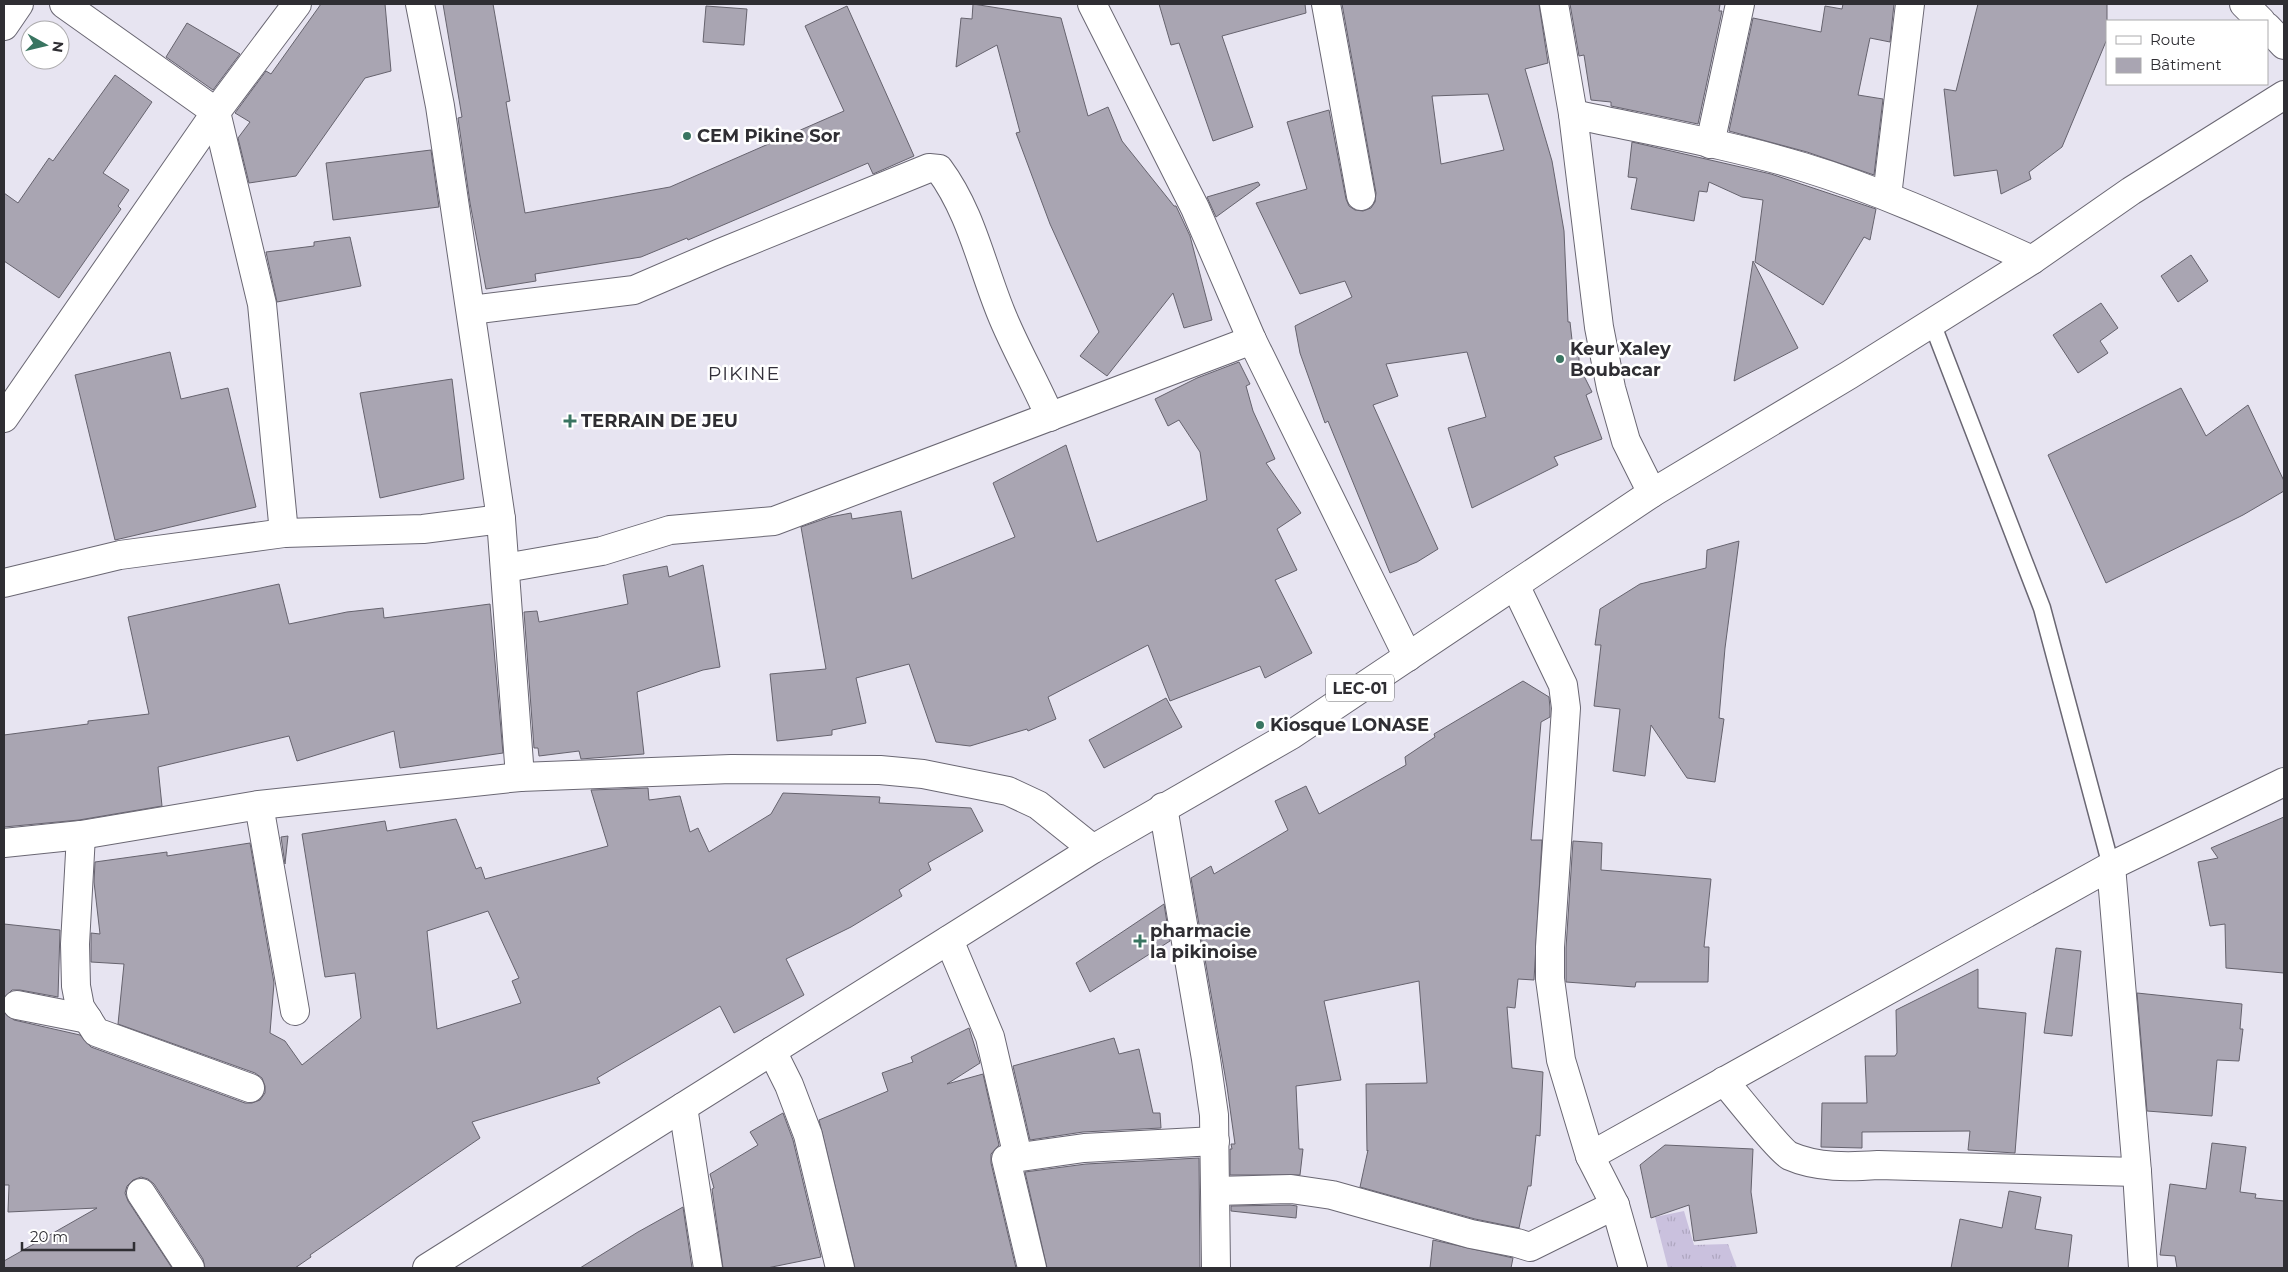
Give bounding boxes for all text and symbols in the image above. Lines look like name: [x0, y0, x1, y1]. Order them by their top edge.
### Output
north arrow: [20, 20, 70, 70]
legend: [2106, 20, 2268, 85]
text: Route: [2150, 30, 2195, 49]
text: N: [48, 40, 68, 54]
text: Bâtiment: [2150, 55, 2222, 74]
place label: CEM Pikine Sor: [697, 125, 840, 147]
marker: CEM Pikine Sor: [681, 130, 693, 142]
place label: Keur Xaley Boubacar: [1570, 338, 1671, 381]
marker: Keur Xaley Boubacar: [1554, 353, 1566, 365]
district label: PIKINE: [708, 362, 780, 385]
place label: TERRAIN DE JEU: [581, 410, 738, 432]
marker: TERRAIN DE JEU: [563, 414, 577, 428]
road number: LEC-01: [1326, 674, 1394, 701]
place label: Kiosque LONASE: [1270, 714, 1429, 736]
marker: Kiosque LONASE: [1254, 719, 1266, 731]
place label: pharmacie la pikinoise: [1150, 920, 1257, 963]
marker: pharmacie la pikinoise: [1134, 935, 1146, 947]
scale bar: [22, 1220, 135, 1252]
text: 20 m: [30, 1227, 68, 1246]

